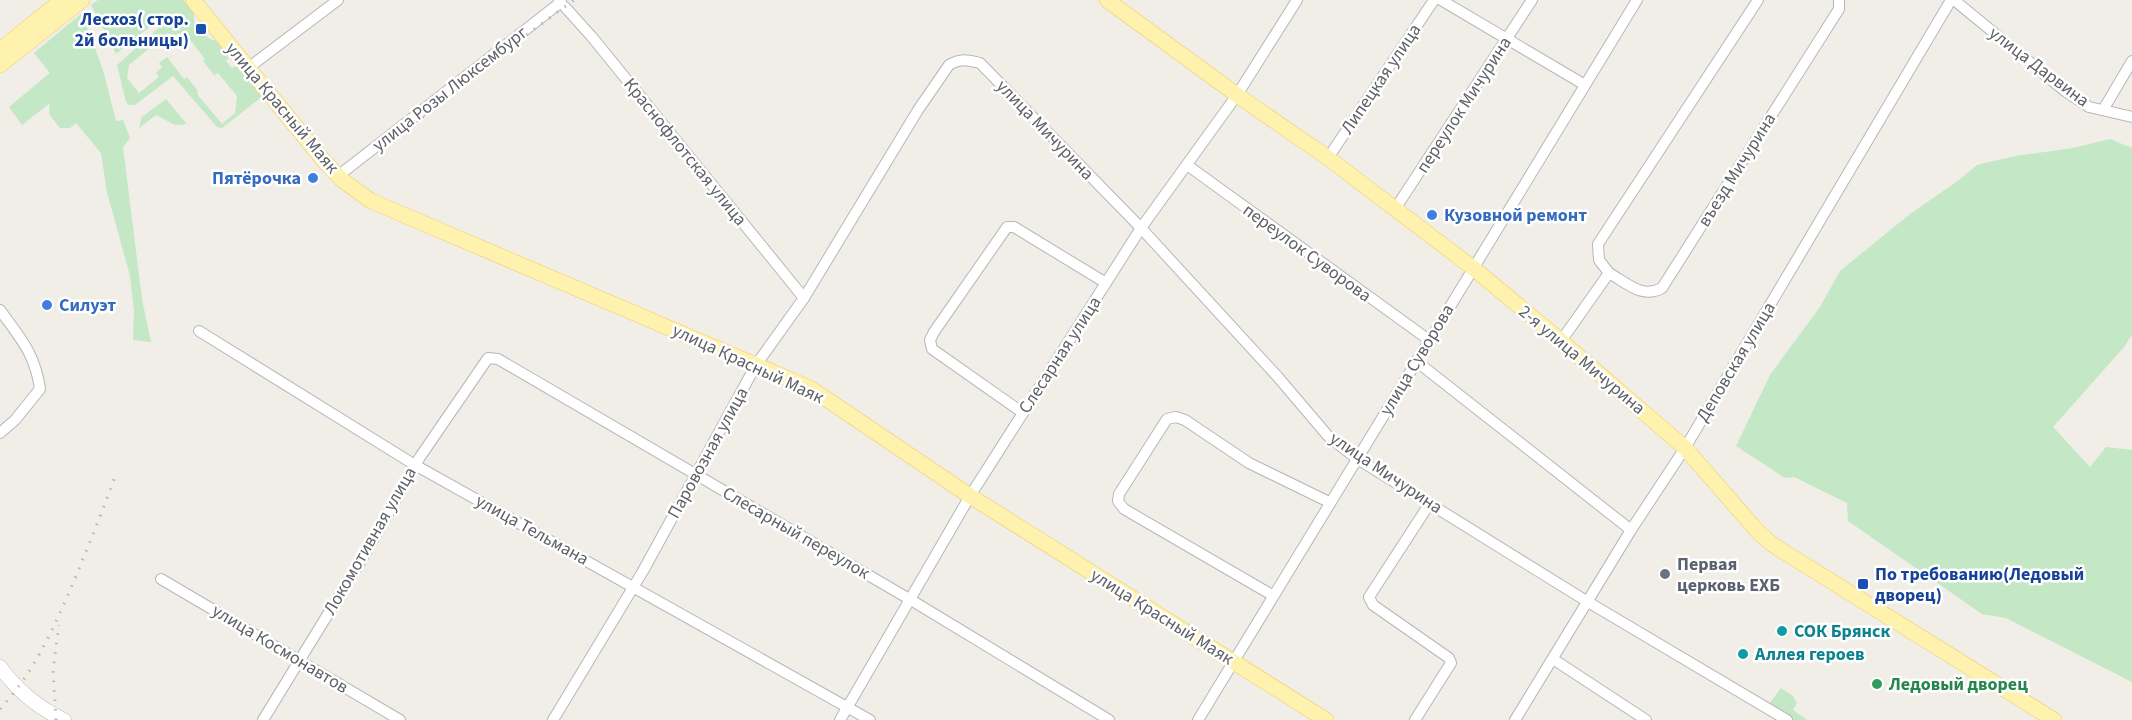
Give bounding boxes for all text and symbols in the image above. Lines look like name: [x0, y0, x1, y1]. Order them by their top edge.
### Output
place label: Лесхоз( стор. 2й больницы): [75, 7, 189, 53]
street label: Липецкая улица: [1335, 19, 1427, 139]
street label: улица Розы Люксембург: [367, 20, 533, 158]
street label: улица Дарвина: [1984, 21, 2094, 113]
marker: Лесхоз( стор. 2й больницы): [194, 22, 208, 36]
street label: переулок Мичурина: [1410, 32, 1518, 178]
street label: улица Красный Маяк: [220, 37, 345, 179]
street label: Краснофлотская улица: [618, 73, 752, 231]
street label: улица Мичурина: [991, 74, 1099, 186]
street label: въезд Мичурина: [1692, 108, 1782, 232]
place label: Пятёрочка: [212, 166, 301, 191]
marker: Пятёрочка: [306, 171, 320, 185]
street label: переулок Суворова: [1238, 198, 1376, 308]
place label: Кузовной ремонт: [1444, 203, 1587, 228]
marker: Кузовной ремонт: [1425, 208, 1439, 222]
street label: Слесарная улица: [1013, 292, 1107, 418]
place label: Силуэт: [59, 293, 116, 318]
marker: Силуэт: [40, 298, 54, 312]
street label: Деповская улица: [1690, 298, 1782, 426]
street label: улица Суворова: [1374, 300, 1460, 420]
street label: 2-я улица Мичурина: [1513, 300, 1651, 420]
street label: улица Красный Маяк: [668, 318, 828, 410]
street label: Паровозная улица: [662, 383, 754, 523]
street label: улица Мичурина: [1325, 426, 1447, 520]
street label: Локомотивная улица: [317, 462, 423, 620]
street label: Слесарный переулок: [718, 481, 874, 585]
street label: улица Тельмана: [471, 488, 593, 572]
place label: Первая церковь ЕХБ: [1677, 552, 1780, 598]
place label: По требованию(Ледовый дворец): [1875, 562, 2084, 608]
street label: улица Красный Маяк: [1086, 563, 1238, 671]
marker: Первая церковь ЕХБ: [1658, 567, 1672, 581]
marker: По требованию(Ледовый дворец): [1856, 577, 1870, 591]
street label: улица Космонавтов: [207, 598, 353, 700]
place label: СОК Брянск: [1794, 619, 1890, 644]
marker: СОК Брянск: [1775, 624, 1789, 638]
place label: Аллея героев: [1754, 642, 1865, 667]
marker: Аллея героев: [1736, 647, 1750, 661]
place label: Ледовый дворец: [1888, 672, 2028, 697]
marker: Ледовый дворец: [1870, 677, 1884, 691]

